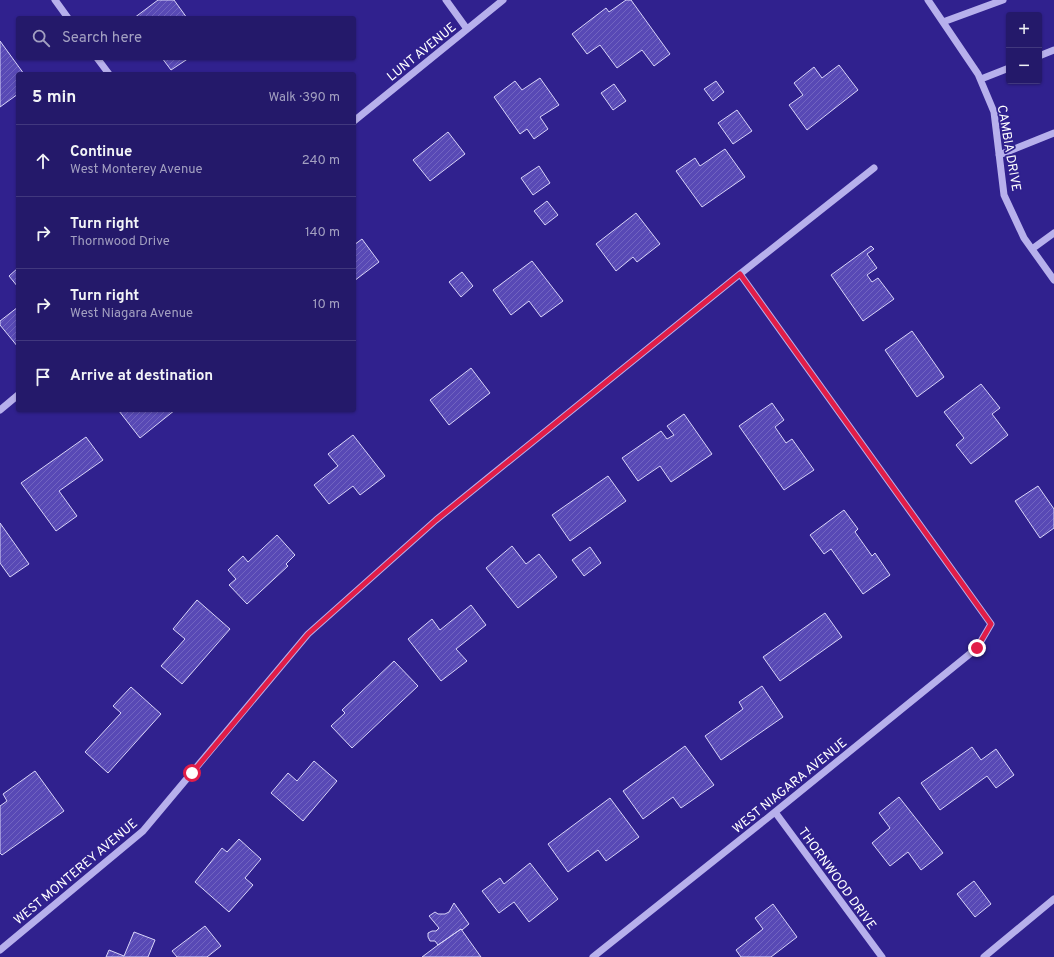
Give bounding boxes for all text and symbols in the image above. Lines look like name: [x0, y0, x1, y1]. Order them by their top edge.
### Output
map controls: [1006, 12, 1042, 84]
button: +: [1006, 12, 1042, 48]
search box: [16, 16, 356, 60]
street label: LUNT AVENUE: [384, 20, 460, 85]
icon: search: [30, 27, 52, 49]
text: Search here: [62, 29, 142, 48]
button: −: [1006, 48, 1042, 84]
text: 5 min: [32, 87, 76, 109]
text: Walk · 390 m: [269, 90, 340, 106]
street label: CAMBIA DRIVE: [993, 104, 1024, 193]
text: Continue: [70, 143, 132, 162]
icon: ahead: [32, 150, 54, 172]
text: 240 m: [302, 153, 340, 169]
text: West Monterey Avenue: [70, 162, 203, 178]
text: Turn right: [70, 215, 139, 234]
icon: right: [32, 222, 54, 244]
text: 140 m: [305, 225, 340, 241]
text: Thornwood Drive: [70, 234, 170, 250]
text: Turn right: [70, 287, 139, 306]
icon: right: [32, 294, 54, 316]
text: 10 m: [313, 297, 340, 313]
text: West Niagara Avenue: [70, 306, 193, 322]
icon: arrive: [32, 366, 54, 388]
text: Arrive at destination: [70, 367, 213, 386]
route end: [968, 639, 986, 657]
street label: WEST NIAGARA AVENUE: [730, 735, 851, 838]
route start: [183, 764, 201, 782]
street label: WEST MONTEREY AVENUE: [11, 816, 141, 929]
street label: THORNWOOD DRIVE: [794, 825, 879, 933]

